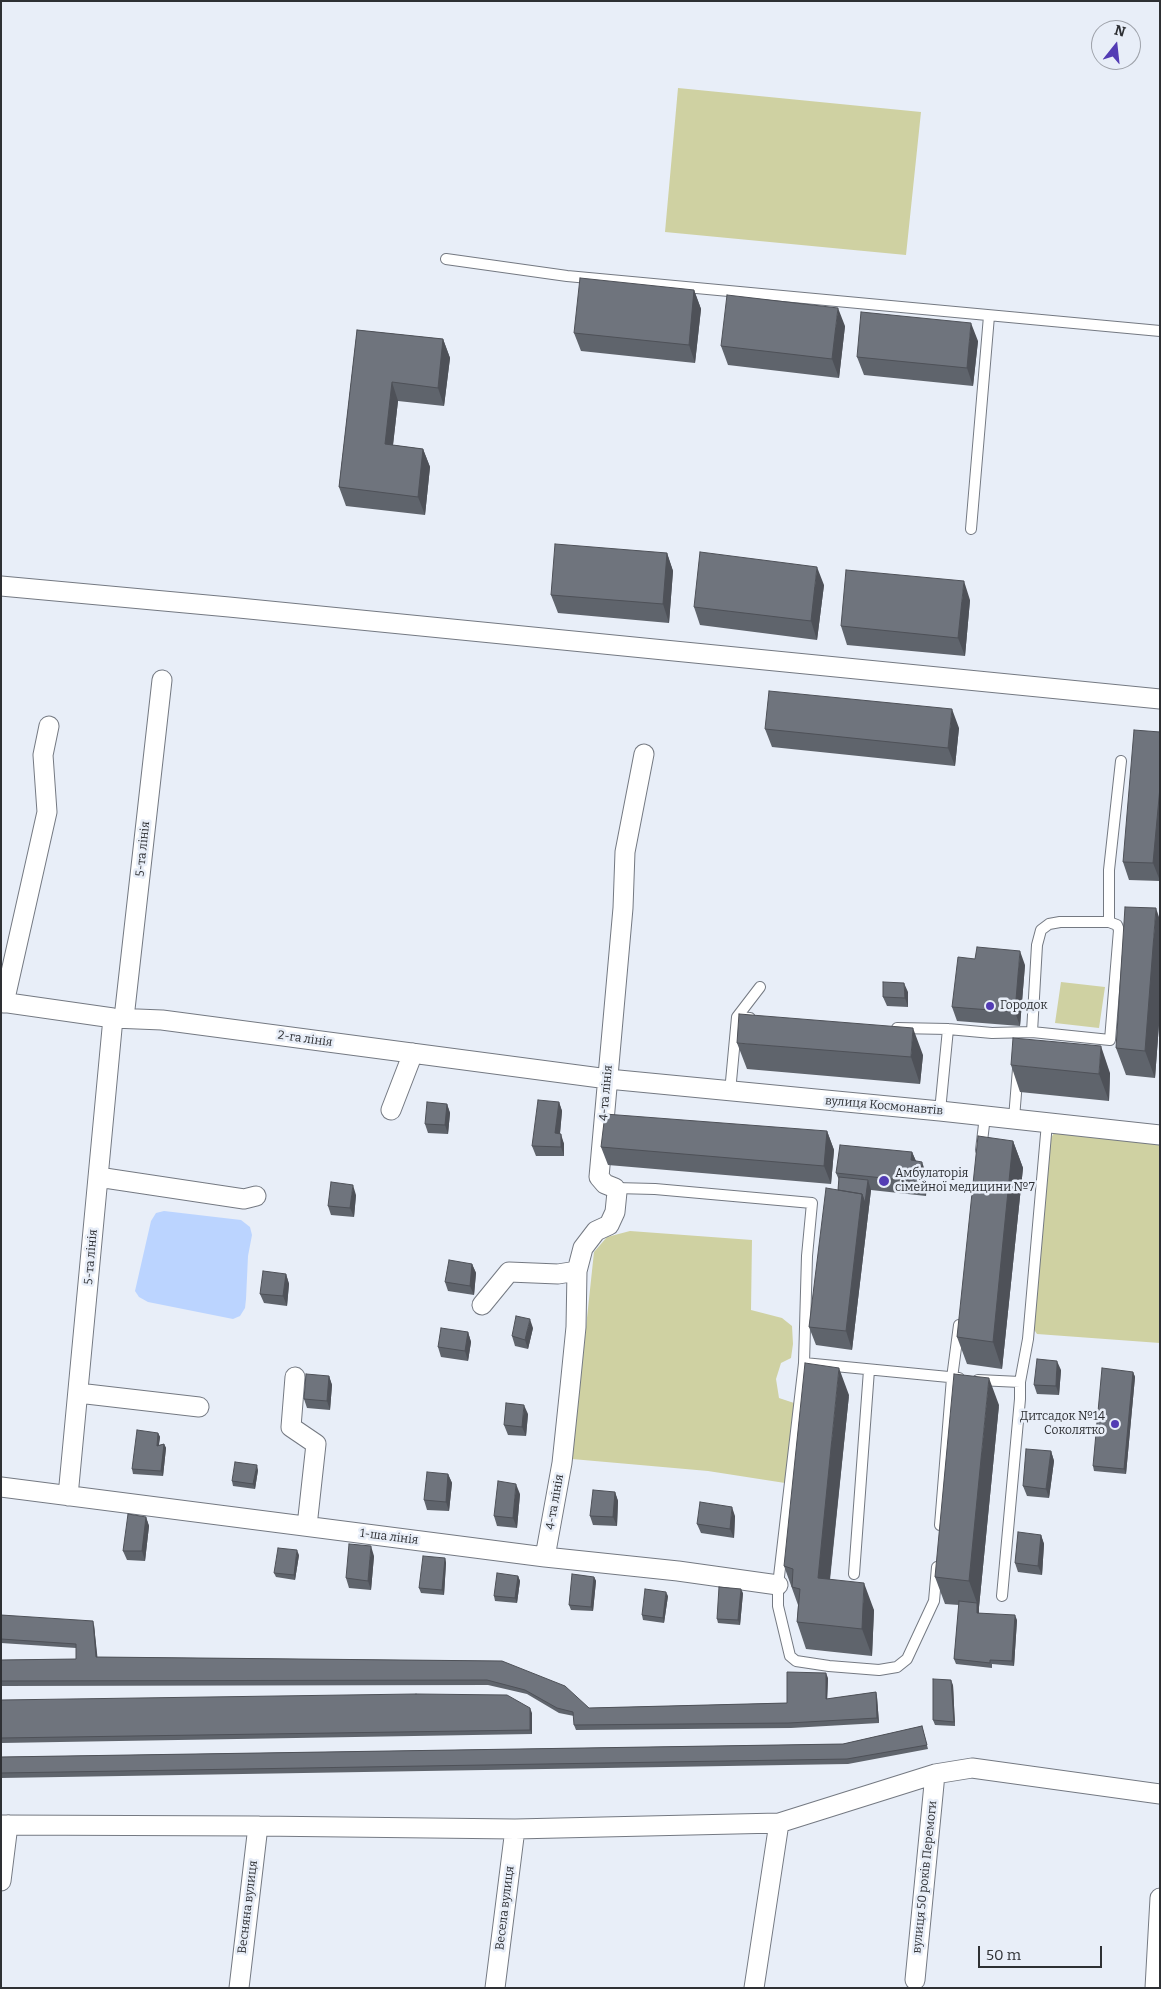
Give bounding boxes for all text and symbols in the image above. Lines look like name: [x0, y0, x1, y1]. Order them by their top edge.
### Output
north arrow: [1091, 20, 1141, 70]
text: N: [1112, 21, 1128, 41]
street label: 5-та лінія: [133, 821, 153, 877]
place label: Городок: [1000, 999, 1048, 1013]
marker: Городок: [984, 1000, 996, 1012]
street label: 2-га лінія: [277, 1028, 333, 1050]
street label: 4-та лінія: [596, 1064, 616, 1122]
street label: вулиця Космонавтів: [824, 1094, 944, 1118]
place label: Амбулаторія сімейної медицини №7: [895, 1167, 1035, 1195]
marker: Амбулаторія сімейної медицини №7: [877, 1174, 891, 1188]
street label: 5-та лінія: [81, 1229, 101, 1285]
place label: Дитсадок №14 Соколятко: [1020, 1410, 1105, 1438]
marker: Дитсадок №14 Соколятко: [1109, 1418, 1121, 1430]
street label: 4-та лінія: [543, 1473, 567, 1531]
street label: 1-ша лінія: [359, 1526, 419, 1548]
street label: вулиця 50 років Перемоги: [910, 1800, 940, 1954]
street label: Весняна вулиця: [235, 1860, 261, 1954]
street label: Весела вулиця: [493, 1865, 517, 1951]
scale bar: [981, 1936, 1105, 1968]
text: 50 m: [986, 1946, 1021, 1964]

